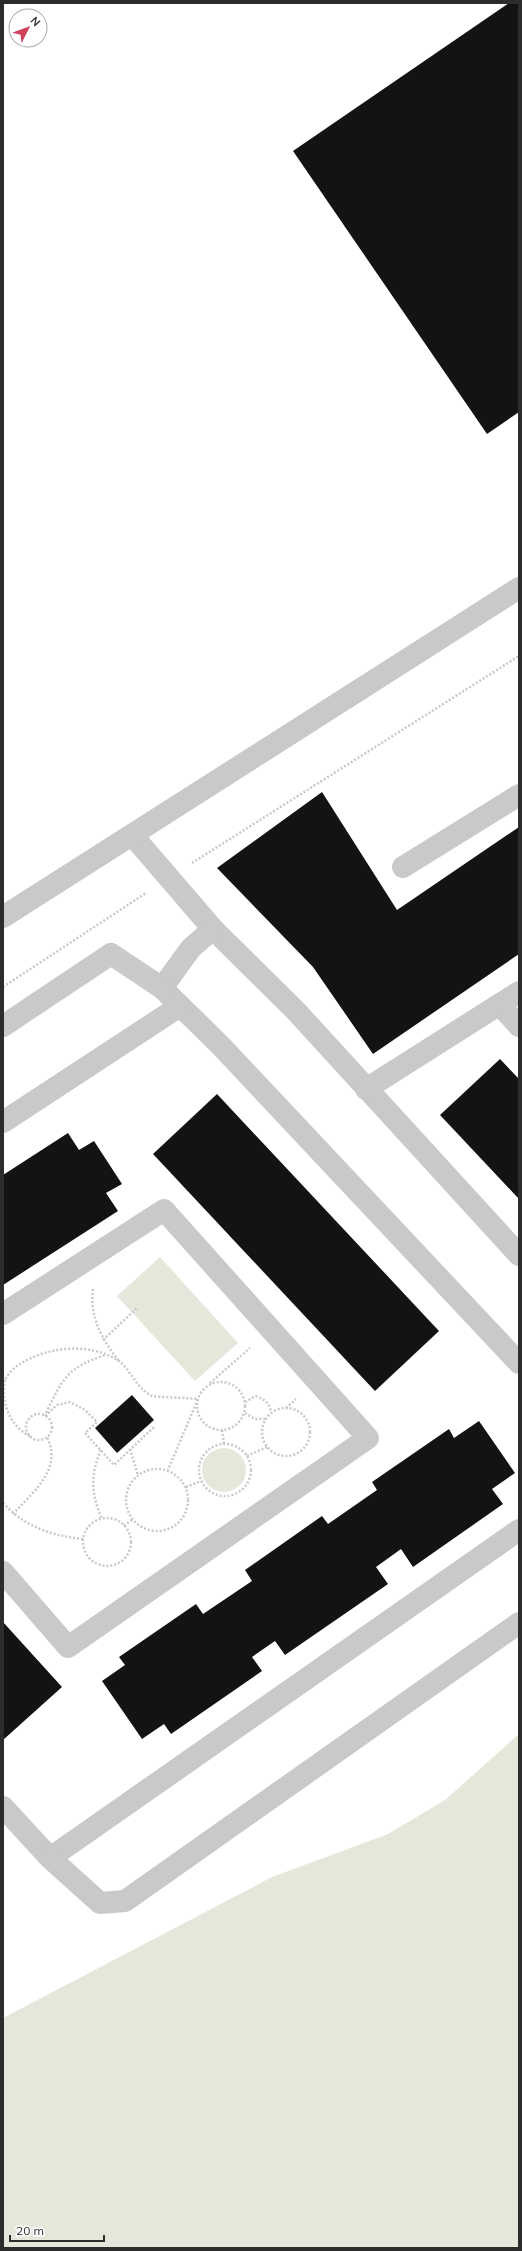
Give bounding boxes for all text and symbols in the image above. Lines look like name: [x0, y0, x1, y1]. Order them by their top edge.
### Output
north arrow: [8, 8, 48, 48]
text: N: [27, 14, 43, 29]
scale bar: [10, 2217, 104, 2243]
text: 20 m: [16, 2223, 44, 2238]

